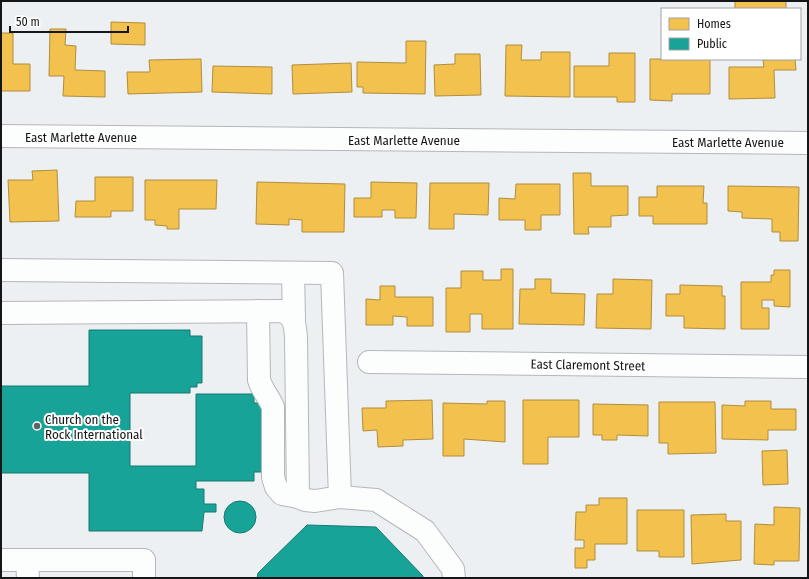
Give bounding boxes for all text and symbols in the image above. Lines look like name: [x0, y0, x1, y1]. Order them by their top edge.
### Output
scale bar: [10, 8, 128, 34]
legend: [661, 8, 801, 60]
text: 50 m: [16, 15, 40, 29]
text: Homes: [697, 17, 731, 31]
text: Public: [697, 37, 727, 51]
street label: East Marlette Avenue: [25, 130, 137, 145]
street label: East Marlette Avenue: [348, 133, 460, 148]
street label: East Marlette Avenue: [672, 135, 784, 150]
street label: East Claremont Street: [530, 356, 646, 374]
place label: Church on the Rock International: [45, 412, 143, 442]
marker: Church on the Rock International: [32, 421, 42, 431]

